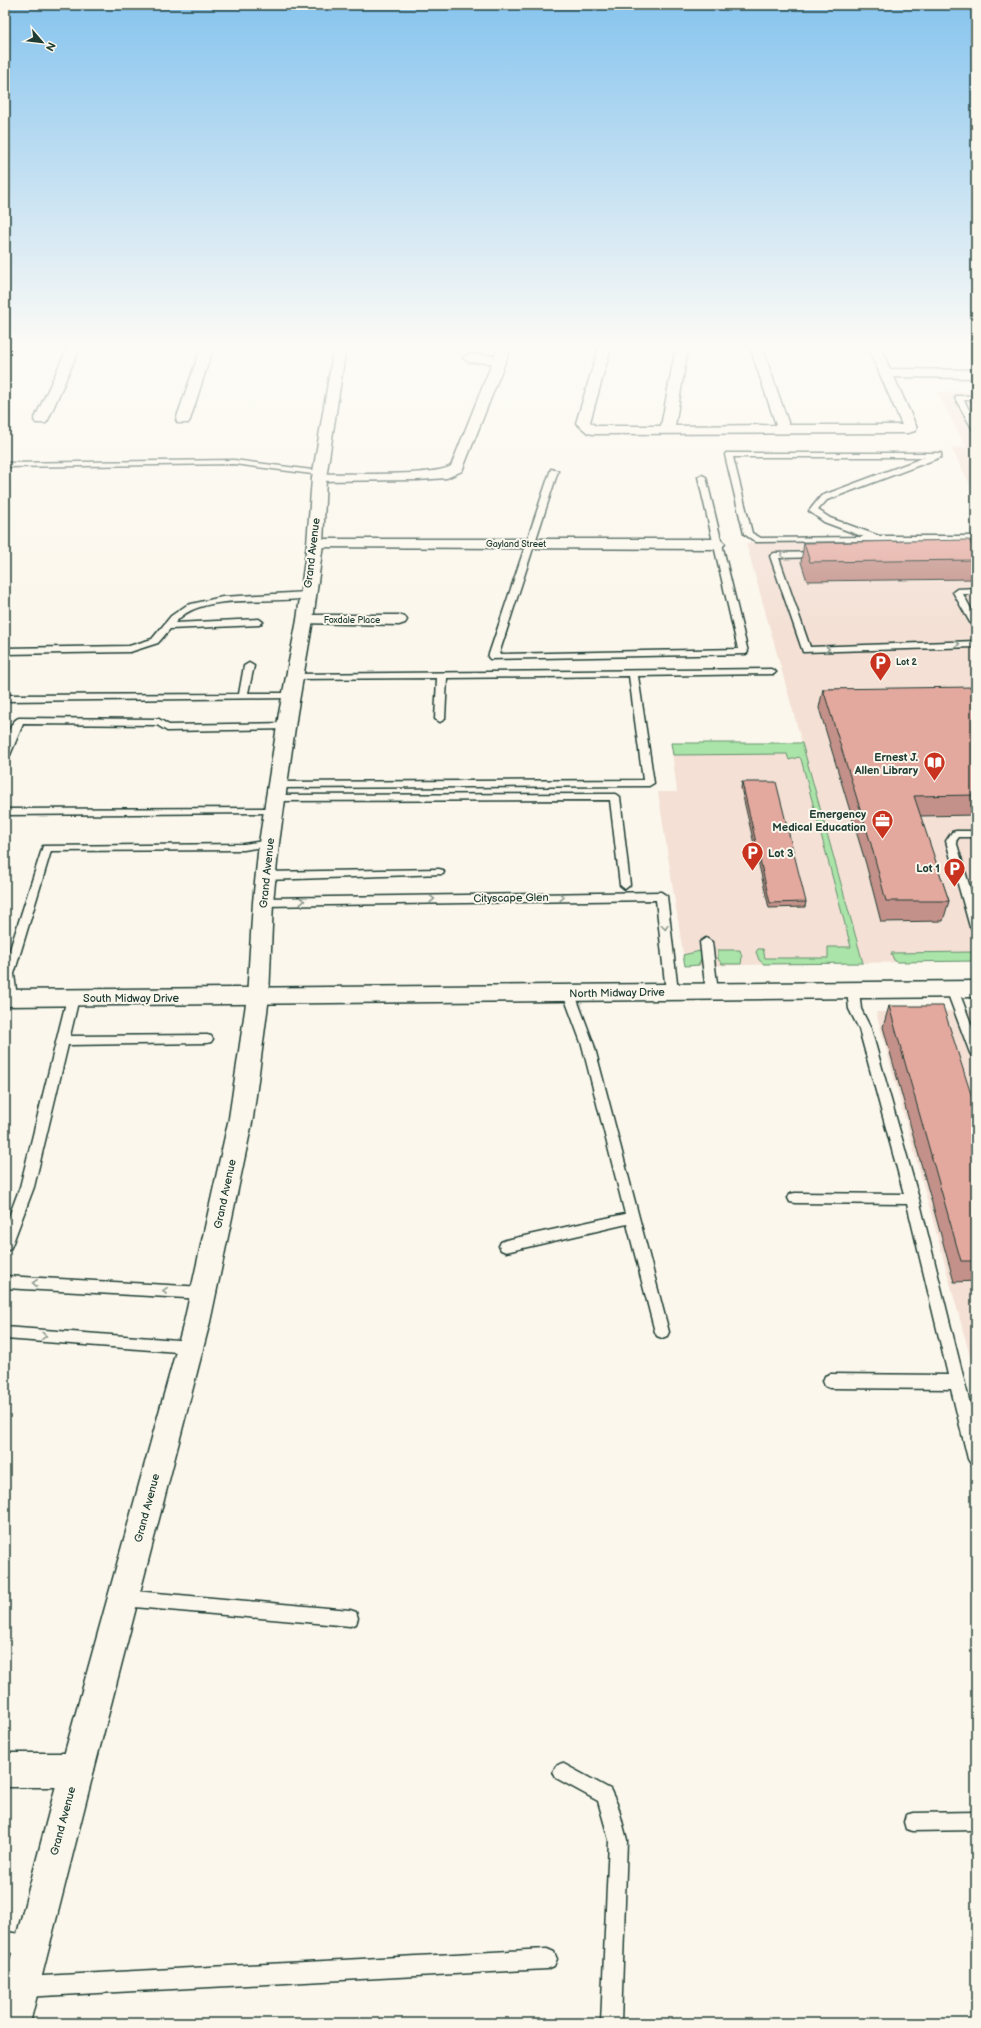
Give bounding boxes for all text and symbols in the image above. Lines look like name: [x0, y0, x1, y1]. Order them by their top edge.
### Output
north arrow: [22, 22, 62, 62]
text: N: [43, 40, 58, 53]
street label: Grand Avenue: [301, 517, 323, 589]
street label: Gayland Street: [486, 539, 546, 550]
one-way arrow: [780, 551, 786, 560]
street label: Foxdale Place: [324, 615, 381, 626]
one-way arrow: [954, 640, 960, 649]
one-way arrow: [824, 645, 830, 653]
parking icon: Lot 2: [868, 649, 894, 682]
place label: Lot 2: [896, 657, 918, 668]
library icon: Ernest J. Allen Library: [921, 750, 947, 783]
place label: Ernest J. Allen Library: [854, 751, 919, 777]
office icon: Emergency Medical Education: [869, 807, 895, 840]
place label: Emergency Medical Education: [772, 808, 866, 834]
street label: Grand Avenue: [257, 837, 277, 909]
parking icon: Lot 3: [739, 840, 765, 873]
place label: Lot 3: [768, 847, 794, 860]
parking icon: Lot 1: [942, 855, 968, 888]
place label: Lot 1: [916, 862, 940, 875]
street label: Cityscape Glen: [473, 891, 549, 905]
one-way arrow: [559, 893, 565, 901]
one-way arrow: [429, 895, 435, 903]
one-way arrow: [299, 897, 305, 905]
one-way arrow: [660, 924, 669, 930]
street label: North Midway Drive: [569, 986, 665, 1000]
street label: South Midway Drive: [83, 992, 179, 1005]
street label: Grand Avenue: [211, 1158, 239, 1230]
one-way arrow: [32, 1279, 38, 1288]
one-way arrow: [162, 1287, 168, 1296]
one-way arrow: [41, 1332, 47, 1341]
street label: Grand Avenue: [132, 1472, 163, 1544]
street label: Grand Avenue: [48, 1785, 79, 1857]

